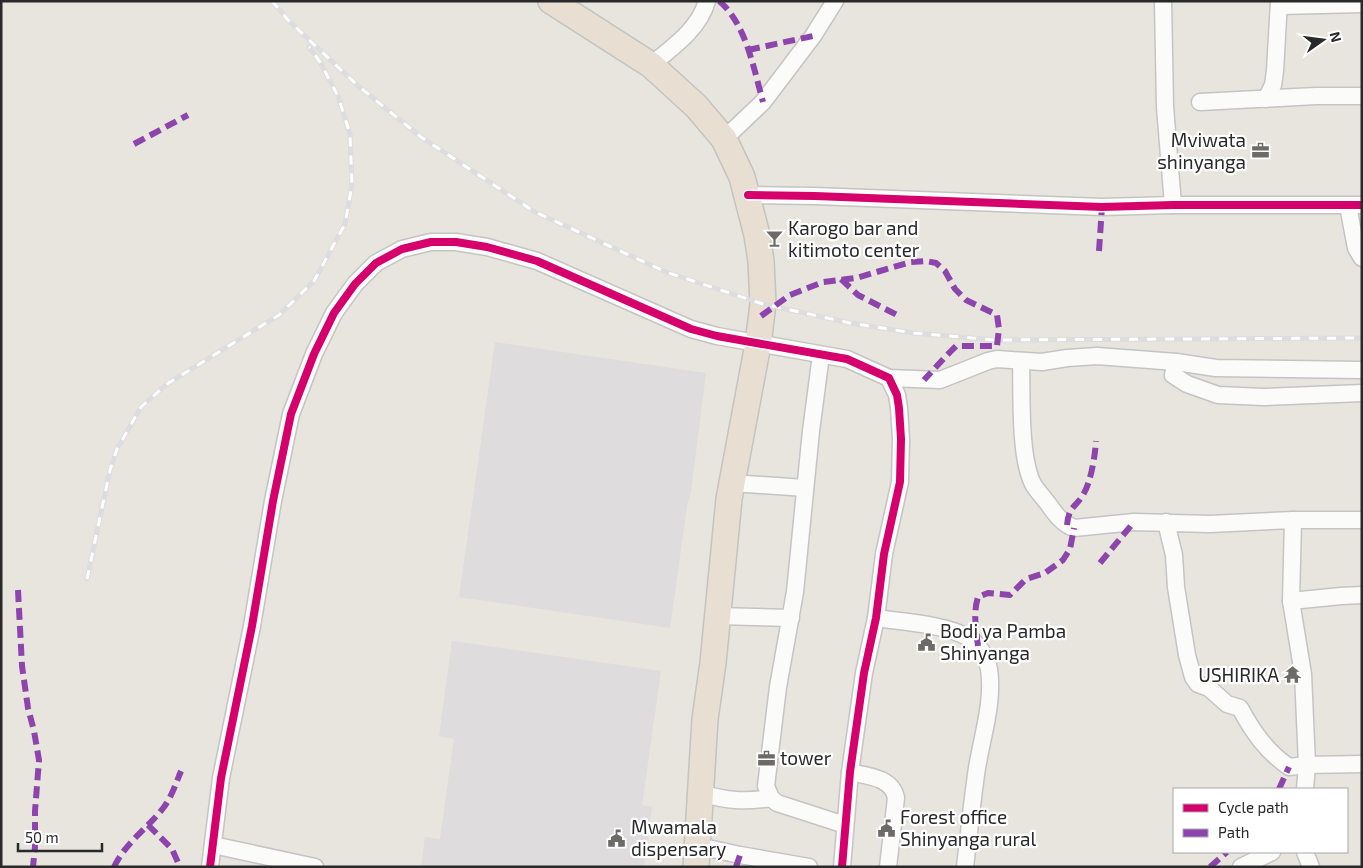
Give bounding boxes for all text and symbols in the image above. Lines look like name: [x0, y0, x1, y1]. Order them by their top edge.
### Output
north arrow: [1298, 15, 1348, 65]
text: N: [1327, 30, 1346, 44]
place label: Mviwata shinyanga: [1157, 128, 1246, 173]
office icon: Mviwata shinyanga: [1250, 141, 1270, 161]
place label: Karogo bar and kitimoto center: [788, 216, 920, 261]
bar icon: Karogo bar and kitimoto center: [764, 229, 784, 249]
place label: Bodi ya Pamba Shinyanga: [940, 619, 1066, 664]
public building icon: Bodi ya Pamba Shinyanga: [916, 632, 936, 652]
place label: USHIRIKA: [1198, 663, 1279, 686]
temple icon: USHIRIKA: [1283, 665, 1303, 685]
place label: tower: [780, 746, 832, 769]
office icon: tower: [756, 748, 776, 768]
legend: [1173, 788, 1348, 853]
text: Cycle path: [1218, 798, 1289, 816]
place label: Forest office Shinyanga rural: [900, 805, 1037, 850]
place label: Mwamala dispensary: [631, 815, 726, 860]
public building icon: Forest office Shinyanga rural: [876, 818, 896, 838]
scale bar: [18, 820, 101, 852]
text: Path: [1218, 823, 1249, 841]
text: 50 m: [25, 828, 59, 846]
public building icon: Mwamala dispensary: [607, 828, 627, 848]

